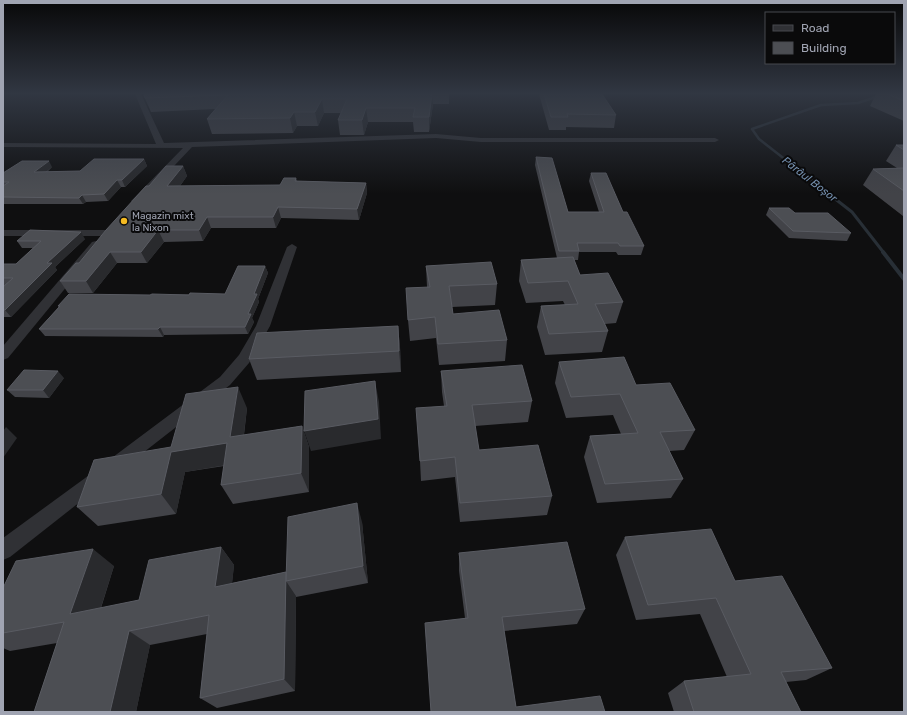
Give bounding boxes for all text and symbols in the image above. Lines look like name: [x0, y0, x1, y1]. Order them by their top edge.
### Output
legend: [765, 12, 895, 64]
text: Road: [801, 21, 829, 35]
text: Building: [801, 41, 847, 55]
water label: Pârâul Boșor: [780, 154, 840, 205]
place label: Magazin mixt la Nixon: [132, 210, 194, 234]
marker: Magazin mixt la Nixon: [119, 216, 129, 226]

